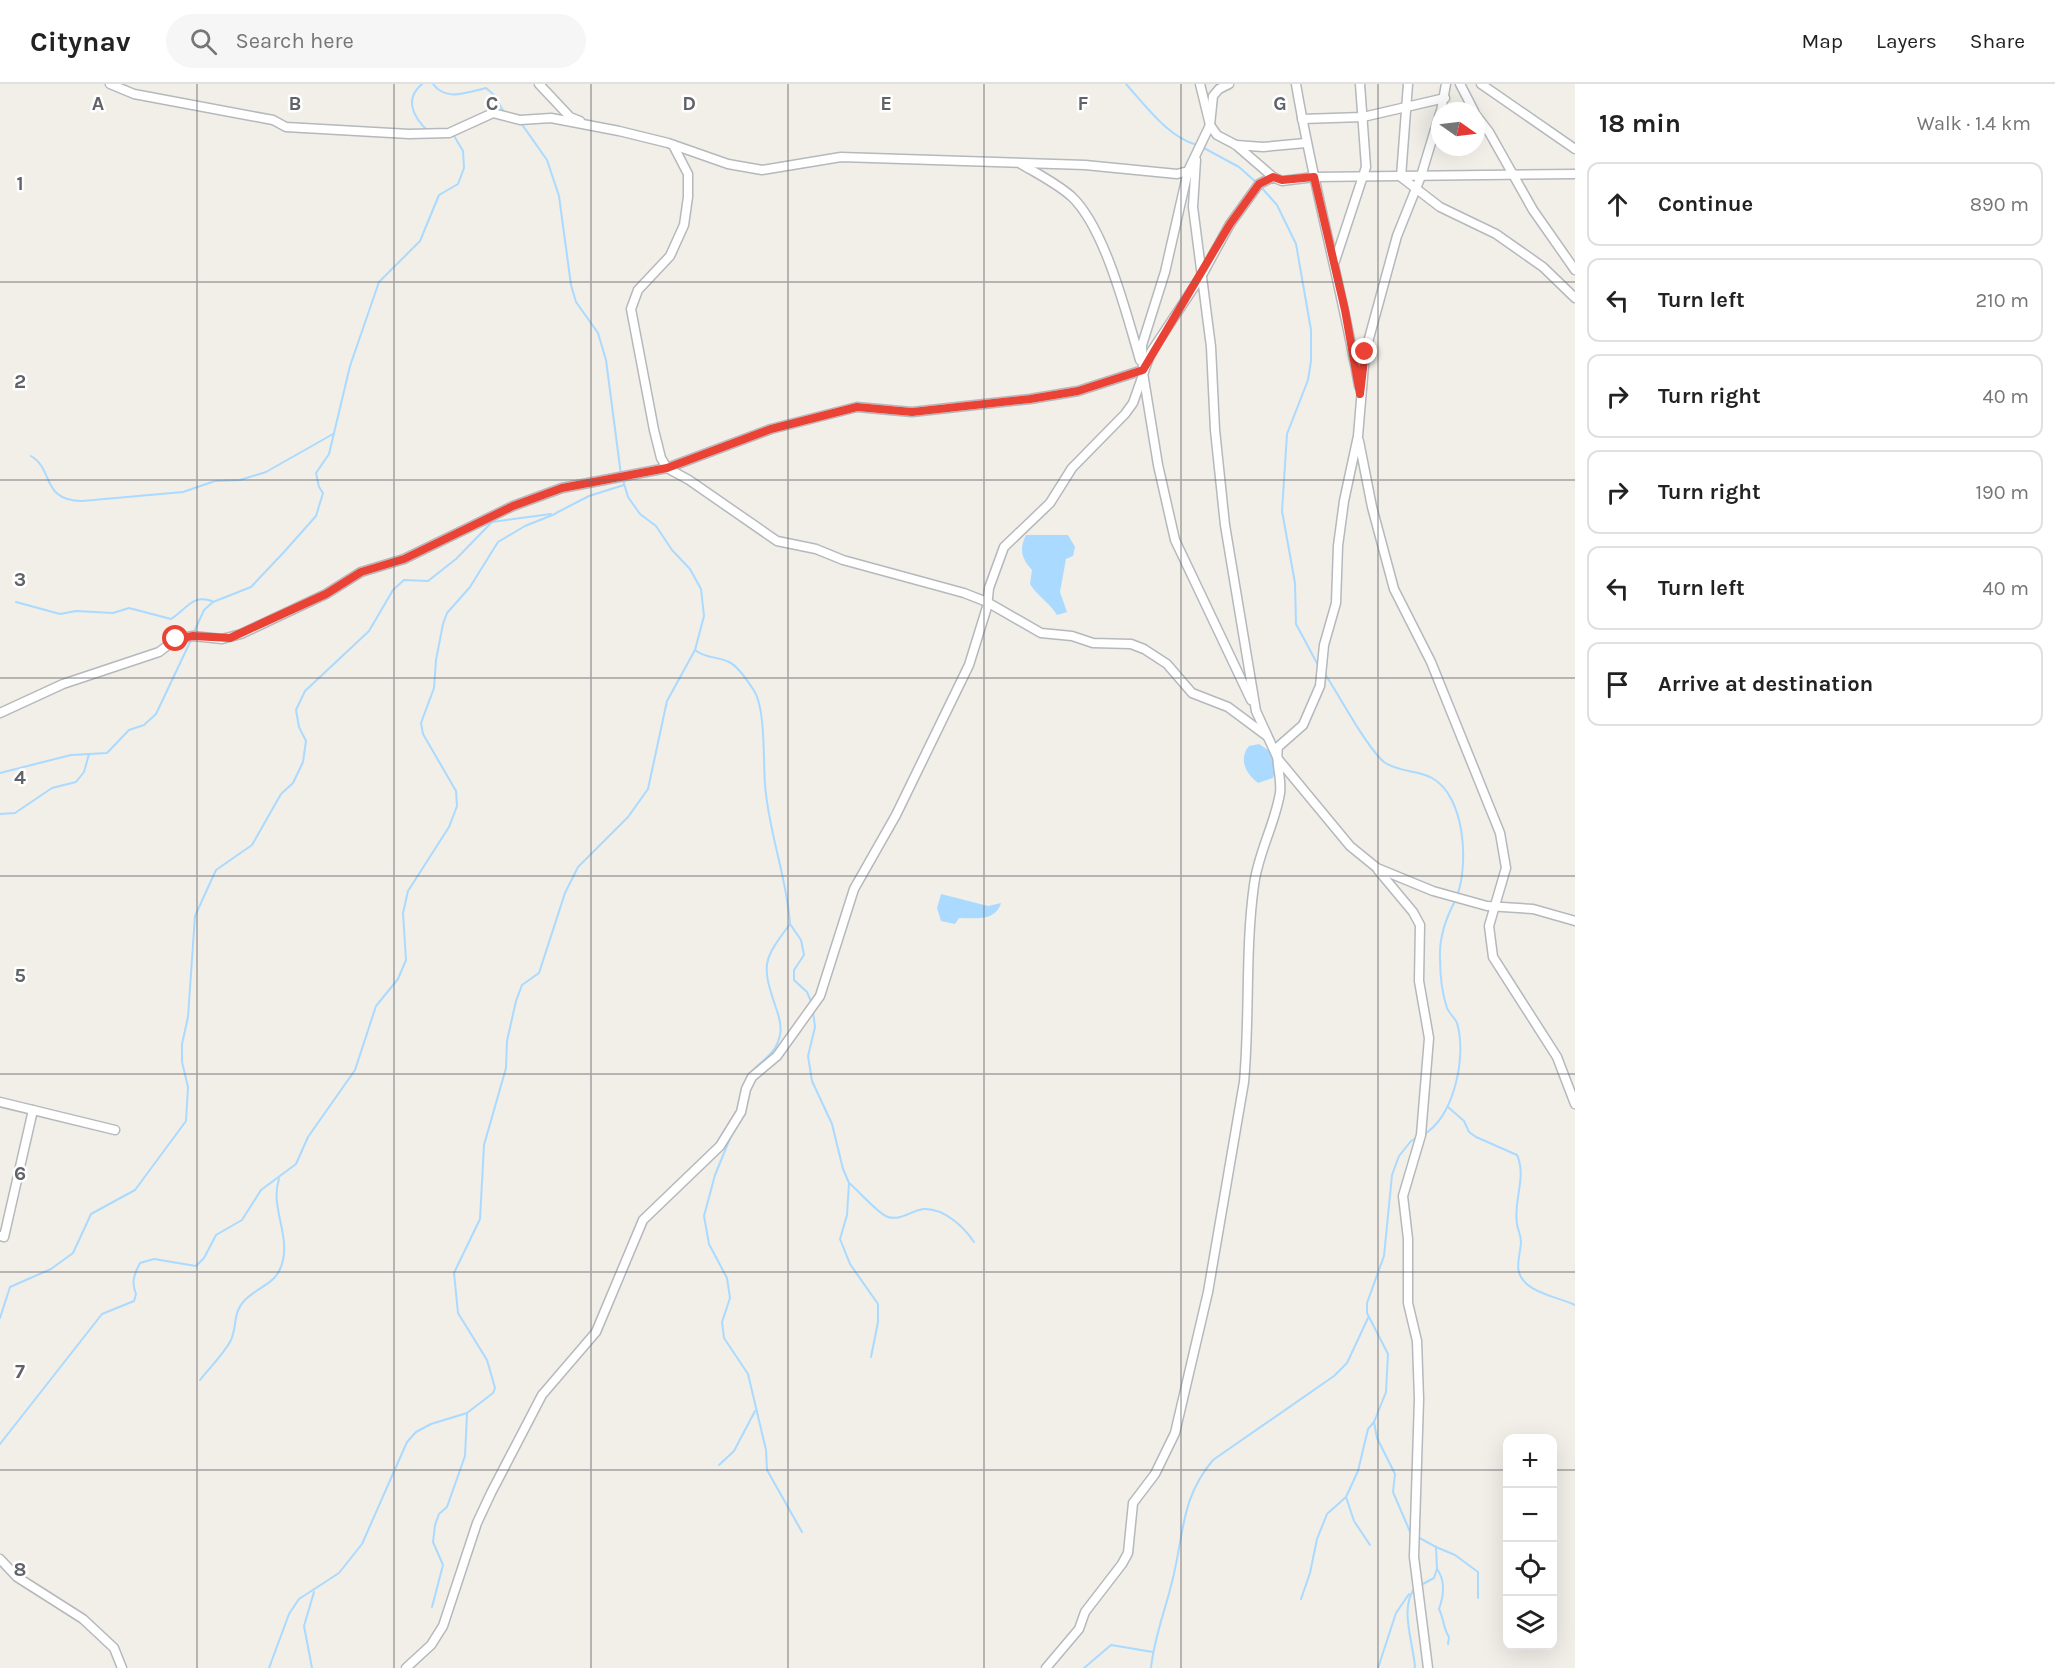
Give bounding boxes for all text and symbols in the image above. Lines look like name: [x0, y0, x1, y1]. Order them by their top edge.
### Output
search box: [166, 14, 586, 68]
text: Citynav: [30, 25, 130, 58]
icon: search: [187, 25, 220, 58]
text: Search here: [235, 28, 354, 54]
text: Map: [1801, 29, 1843, 53]
text: Layers: [1876, 29, 1937, 53]
text: Share: [1970, 29, 2025, 53]
text: A: [92, 92, 105, 115]
text: B: [289, 92, 301, 115]
text: C: [486, 92, 498, 115]
text: D: [682, 92, 696, 115]
text: E: [880, 92, 892, 115]
text: F: [1078, 92, 1089, 115]
text: G: [1273, 92, 1287, 115]
north arrow: [1431, 102, 1485, 156]
text: 18 min: [1599, 108, 1681, 139]
text: Walk · 1.4 km: [1917, 112, 2031, 135]
text: 1: [16, 172, 24, 195]
icon: ahead: [1601, 188, 1634, 221]
text: Continue: [1658, 191, 1753, 217]
text: 890 m: [1970, 193, 2029, 216]
icon: left: [1601, 284, 1634, 317]
text: Turn left: [1658, 287, 1745, 313]
text: 210 m: [1975, 289, 2029, 312]
route end: [1351, 338, 1377, 364]
text: 2: [14, 370, 26, 393]
icon: right: [1601, 380, 1634, 413]
text: Turn right: [1658, 383, 1761, 409]
text: 40 m: [1983, 385, 2029, 408]
icon: right: [1601, 476, 1634, 509]
text: Turn right: [1658, 479, 1761, 505]
text: 190 m: [1975, 481, 2029, 504]
text: 3: [14, 568, 26, 591]
icon: left: [1601, 572, 1634, 605]
text: Turn left: [1658, 575, 1745, 601]
text: 40 m: [1983, 577, 2029, 600]
route start: [162, 625, 188, 651]
icon: arrive: [1601, 668, 1634, 701]
text: Arrive at destination: [1658, 671, 1873, 697]
text: 4: [14, 766, 26, 789]
text: 5: [14, 964, 26, 987]
text: 6: [14, 1162, 26, 1185]
text: 7: [15, 1360, 25, 1383]
map controls: [1503, 1434, 1557, 1650]
button: +: [1503, 1434, 1557, 1488]
button: −: [1503, 1488, 1557, 1542]
button: locate: [1503, 1542, 1557, 1596]
text: 8: [14, 1558, 26, 1581]
button: layers: [1503, 1596, 1557, 1650]

